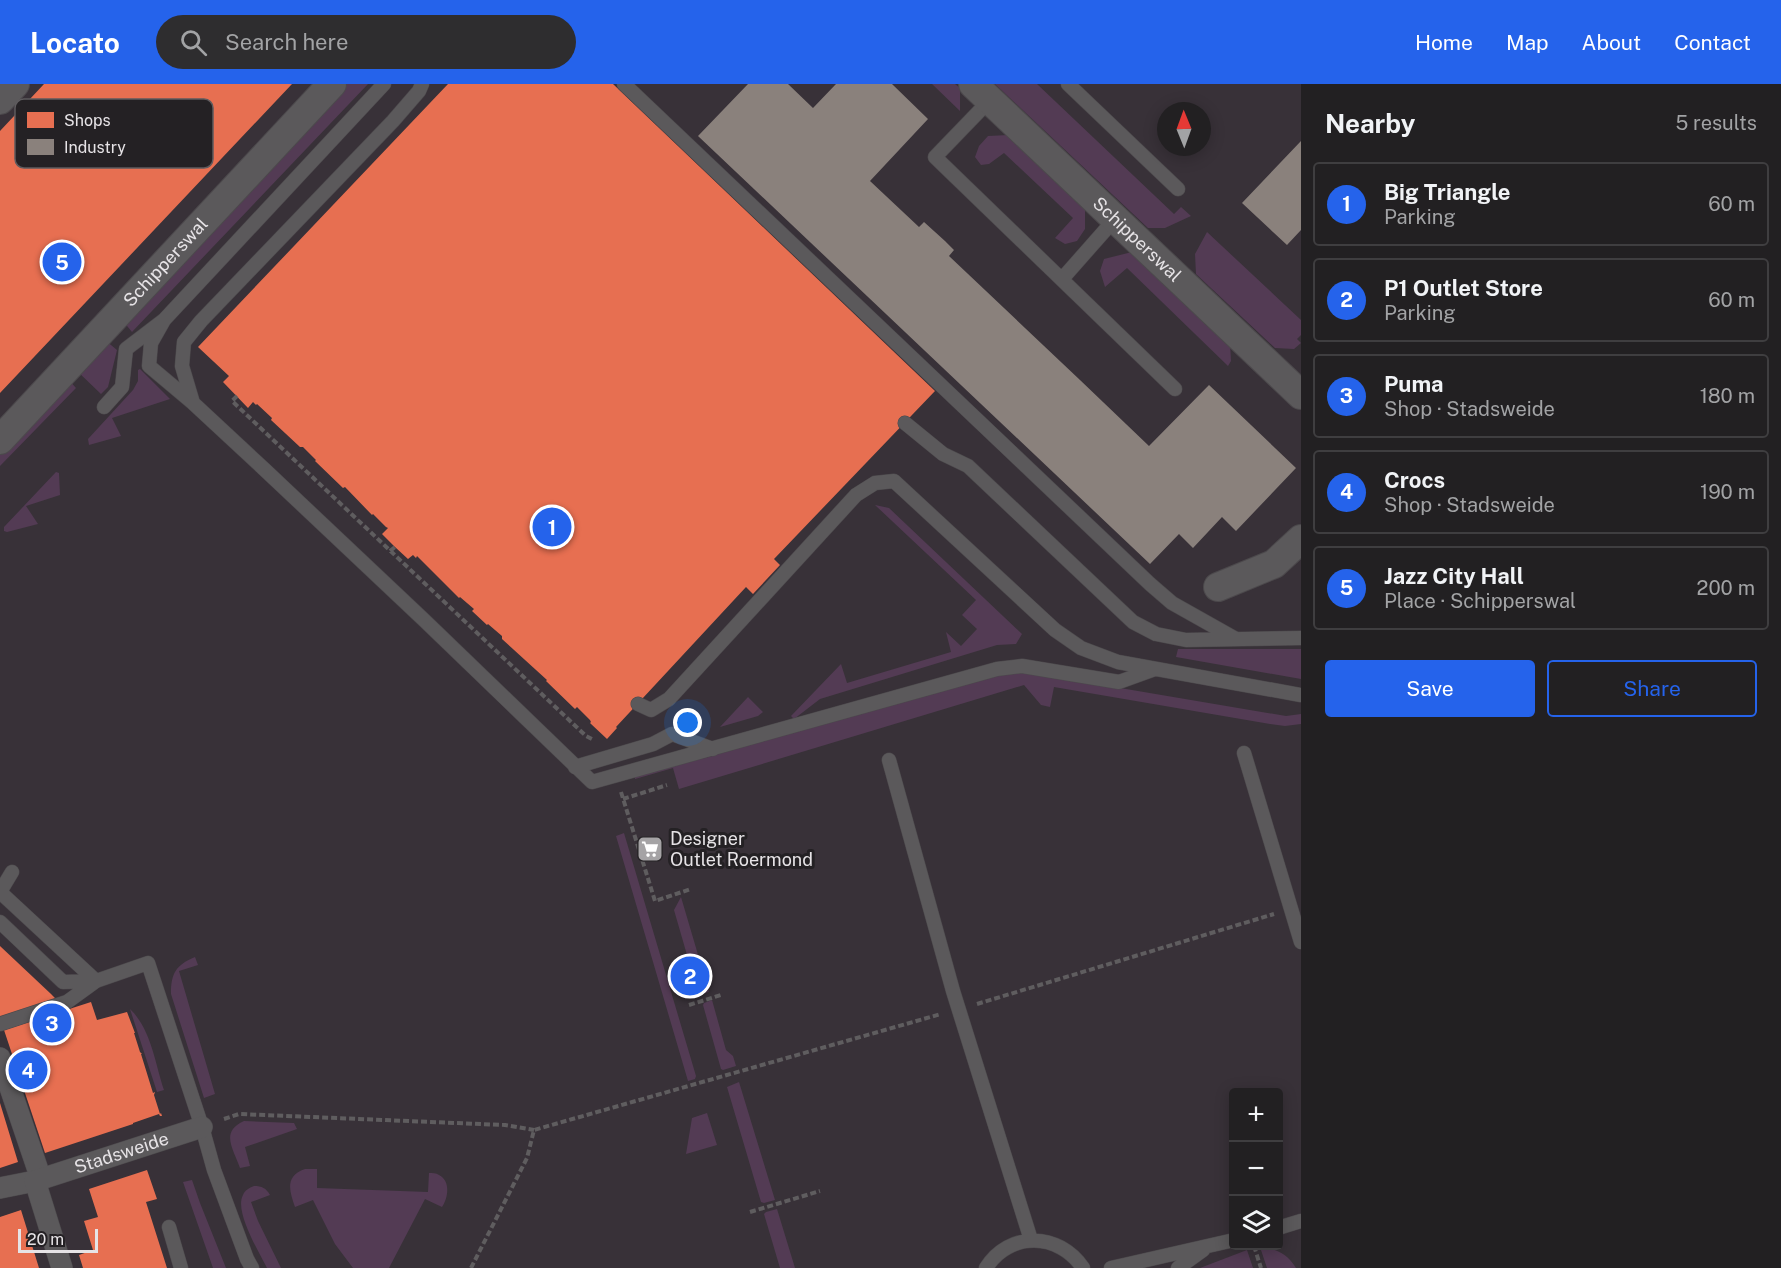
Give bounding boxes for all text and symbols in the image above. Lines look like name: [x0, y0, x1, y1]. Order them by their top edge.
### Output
search box: [156, 15, 576, 69]
text: Locato: [30, 26, 120, 59]
icon: search: [177, 26, 210, 59]
text: Search here: [225, 29, 348, 55]
text: Home: [1415, 30, 1473, 55]
text: Map: [1506, 30, 1549, 55]
text: About: [1582, 30, 1641, 55]
text: Contact: [1674, 30, 1751, 55]
legend: [15, 99, 213, 168]
north arrow: [1157, 102, 1211, 156]
text: Nearby: [1325, 108, 1415, 139]
text: Shops: [64, 111, 111, 130]
text: 5 results: [1675, 111, 1757, 135]
text: Industry: [64, 138, 126, 157]
text: Big Triangle: [1384, 179, 1510, 205]
street label: Schipperswal: [1089, 192, 1186, 286]
text: 1: [1342, 192, 1351, 216]
text: 60 m: [1708, 192, 1755, 216]
text: Parking: [1384, 205, 1456, 229]
street label: Schipperswal: [119, 213, 212, 311]
pin: 5: [42, 240, 82, 285]
text: P1 Outlet Store: [1384, 275, 1543, 301]
text: 2: [1340, 288, 1353, 312]
text: 60 m: [1708, 288, 1755, 312]
text: Parking: [1384, 301, 1456, 325]
text: Puma: [1384, 371, 1444, 397]
text: 3: [1340, 384, 1353, 408]
text: 180 m: [1700, 384, 1755, 408]
text: Shop · Stadsweide: [1384, 397, 1555, 421]
text: Crocs: [1384, 467, 1445, 493]
text: 4: [1340, 480, 1353, 504]
text: 190 m: [1700, 480, 1755, 504]
text: Shop · Stadsweide: [1384, 493, 1555, 517]
pin: 1: [532, 504, 572, 550]
text: Jazz City Hall: [1384, 563, 1524, 589]
text: 5: [1340, 576, 1353, 600]
text: 200 m: [1697, 576, 1755, 600]
text: Place · Schipperswal: [1384, 589, 1576, 613]
button: Save: [1325, 660, 1535, 717]
button: Share: [1547, 660, 1757, 717]
your location: [673, 708, 702, 737]
place label: Designer Outlet Roermond: [670, 828, 813, 870]
supermarket icon: Designer Outlet Roermond: [635, 834, 665, 864]
pin: 2: [670, 954, 710, 998]
pin: 3: [32, 1000, 72, 1046]
pin: 4: [9, 1048, 48, 1092]
map controls: [1229, 1088, 1283, 1250]
button: +: [1229, 1088, 1283, 1142]
street label: Stadsweide: [72, 1127, 171, 1178]
button: −: [1229, 1142, 1283, 1196]
button: layers: [1229, 1196, 1283, 1250]
scale bar: [18, 1226, 98, 1254]
text: 20 m: [27, 1230, 64, 1249]

